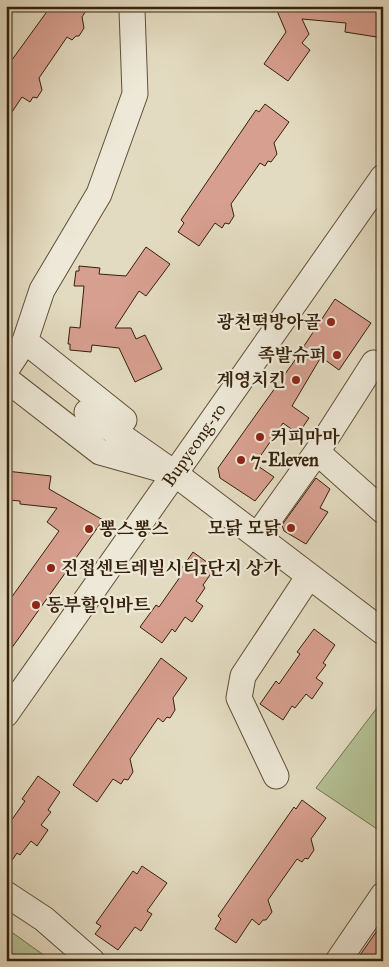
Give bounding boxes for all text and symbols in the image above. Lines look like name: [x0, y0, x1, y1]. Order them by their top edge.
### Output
place label: 광천떡방아골: [217, 311, 322, 333]
marker: 광천떡방아골: [325, 316, 337, 328]
place label: 족발슈퍼: [257, 344, 327, 366]
marker: 족발슈퍼: [331, 349, 343, 361]
place label: 계영치킨: [216, 369, 286, 391]
marker: 계영치킨: [290, 374, 302, 386]
street label: Bupyeong-ro: [157, 399, 232, 491]
place label: 커피마마: [270, 426, 340, 448]
marker: 커피마마: [254, 431, 266, 443]
place label: 7-Eleven: [251, 449, 319, 471]
marker: 7-Eleven: [235, 454, 247, 466]
place label: 모닭 모닭: [208, 517, 282, 539]
place label: 뽕스뽕스: [99, 518, 169, 540]
marker: 모닭 모닭: [285, 522, 297, 534]
marker: 뽕스뽕스: [83, 523, 95, 535]
place label: 진접센트레빌시티1단지 상가: [61, 557, 281, 579]
marker: 진접센트레빌시티1단지 상가: [45, 562, 57, 574]
place label: 동부할인바트: [46, 594, 151, 616]
marker: 동부할인바트: [30, 599, 42, 611]

